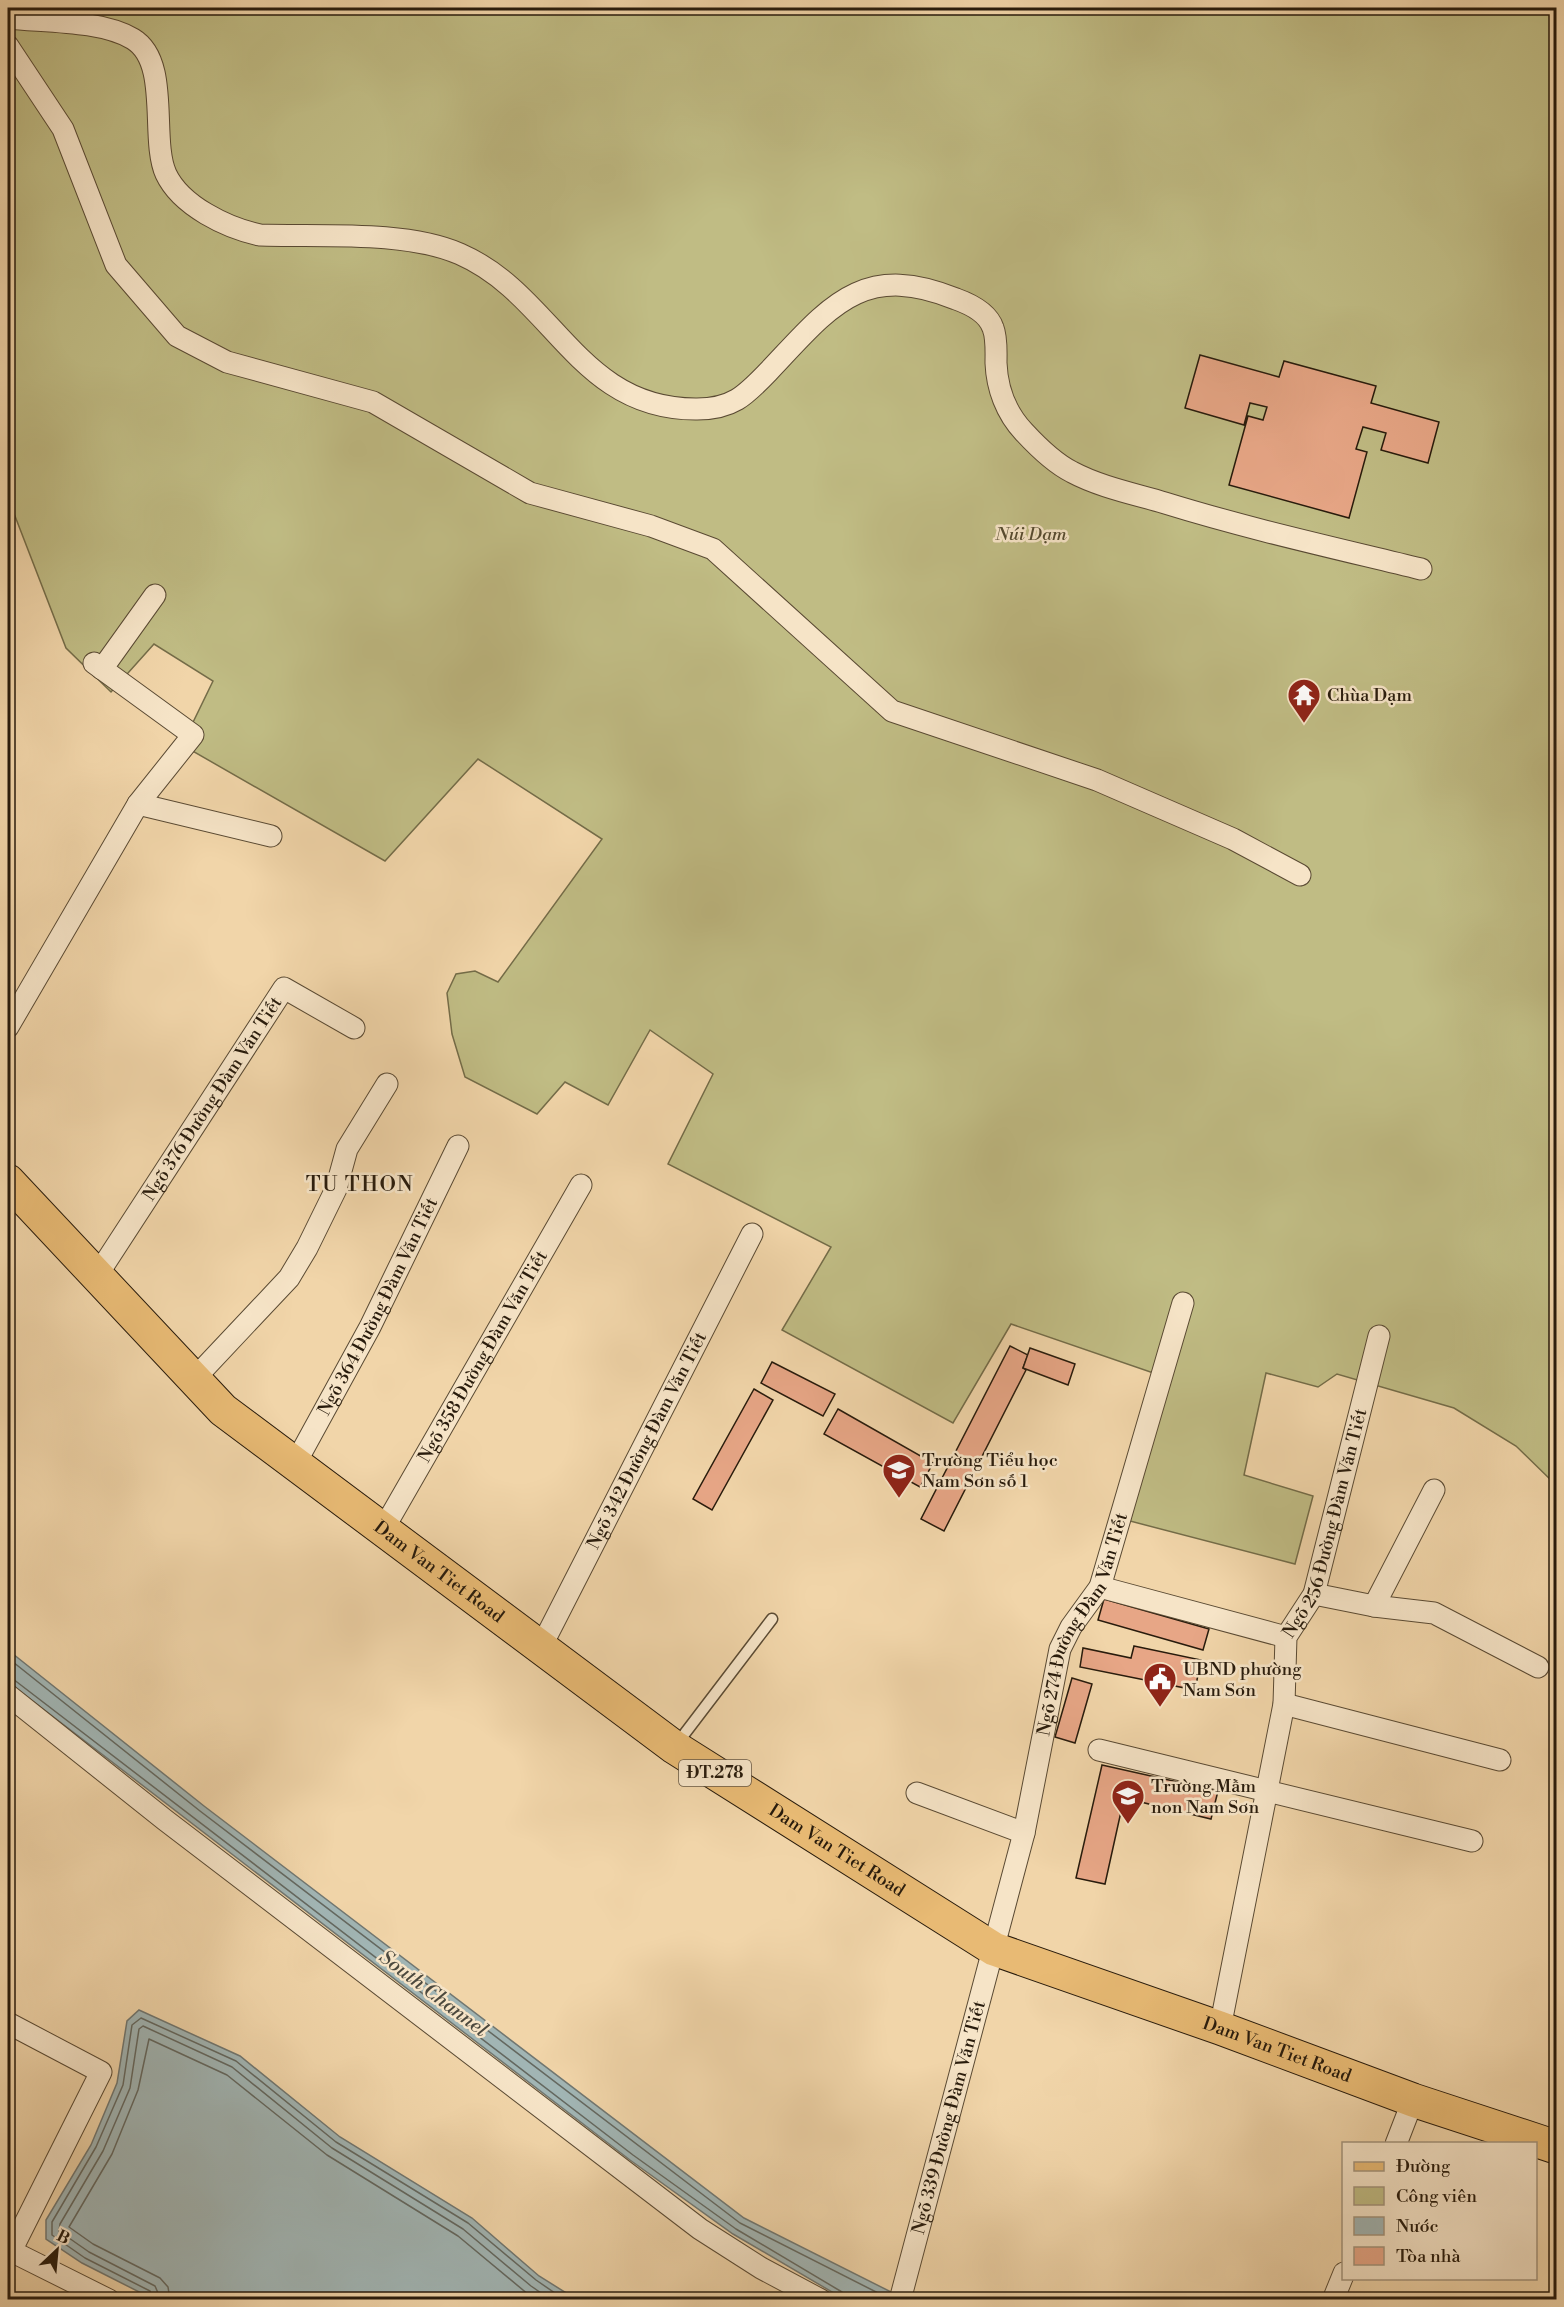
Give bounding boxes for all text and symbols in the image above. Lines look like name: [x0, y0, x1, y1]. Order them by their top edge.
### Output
park label: Núi Dạm: [994, 523, 1067, 546]
temple icon: Chùa Dạm: [1286, 677, 1322, 724]
place label: Chùa Dạm: [1327, 684, 1412, 707]
street label: Ngõ 376 Đường Đàm Văn Tiết: [137, 992, 287, 1205]
district label: TU THON: [306, 1172, 414, 1198]
street label: Ngõ 364 Đường Đàm Văn Tiết: [312, 1193, 443, 1419]
street label: Ngõ 358 Đường Đàm Văn Tiết: [413, 1246, 553, 1466]
street label: Ngõ 342 Đường Đàm Văn Tiết: [581, 1327, 712, 1553]
street label: Ngõ 256 Đường Đàm Văn Tiết: [1277, 1405, 1372, 1642]
place label: Trường Tiểu học Nam Sơn số 1: [922, 1449, 1058, 1493]
school or university icon: Trường Tiểu học Nam Sơn số 1: [881, 1452, 917, 1499]
street label: Ngõ 274 Đường Đàm Văn Tiết: [1032, 1509, 1133, 1738]
street label: Dam Van Tiet Road: [369, 1515, 510, 1628]
place label: UBND phường Nam Sơn: [1183, 1658, 1302, 1702]
public building icon: UBND phường Nam Sơn: [1142, 1661, 1178, 1708]
road number: ĐT.278: [679, 1760, 751, 1786]
place label: Trường Mầm non Nam Sơn: [1151, 1775, 1259, 1819]
school or university icon: Trường Mầm non Nam Sơn: [1110, 1778, 1146, 1825]
street label: Dam Van Tiet Road: [765, 1798, 910, 1902]
water label: South Channel: [374, 1945, 493, 2043]
street label: Ngõ 339 Đường Đàm Văn Tiết: [906, 1997, 991, 2237]
street label: Dam Van Tiet Road: [1200, 2011, 1355, 2088]
legend: [1342, 2142, 1537, 2280]
text: Đường: [1396, 2155, 1451, 2178]
text: Công viên: [1396, 2185, 1477, 2208]
text: Nước: [1396, 2215, 1439, 2238]
north arrow: [27, 2220, 87, 2280]
text: B: [53, 2226, 73, 2249]
text: Tòa nhà: [1396, 2245, 1461, 2268]

